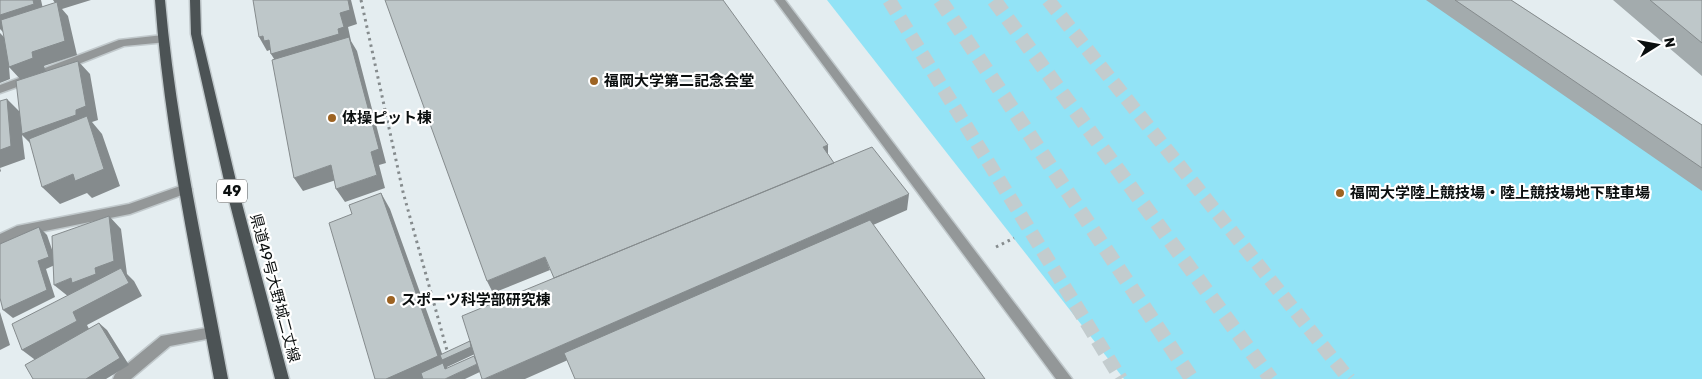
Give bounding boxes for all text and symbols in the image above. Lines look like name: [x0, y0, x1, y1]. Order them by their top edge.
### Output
north arrow: [1632, 20, 1682, 70]
text: N: [1660, 36, 1679, 49]
place label: 福岡大学第二記念会堂: [603, 72, 754, 90]
marker: 福岡大学第二記念会堂: [588, 75, 600, 87]
place label: 体操ピット棟: [342, 109, 432, 127]
marker: 体操ピット棟: [326, 112, 338, 124]
road number: 49: [217, 180, 247, 202]
place label: 福岡大学陸上競技場・陸上競技場地下駐車場: [1349, 184, 1650, 202]
marker: 福岡大学陸上競技場・陸上競技場地下駐車場: [1334, 187, 1346, 199]
street label: 県道49号大野城二丈線: [246, 212, 304, 364]
place label: スポーツ科学部研究棟: [401, 291, 551, 309]
marker: スポーツ科学部研究棟: [385, 294, 397, 306]

